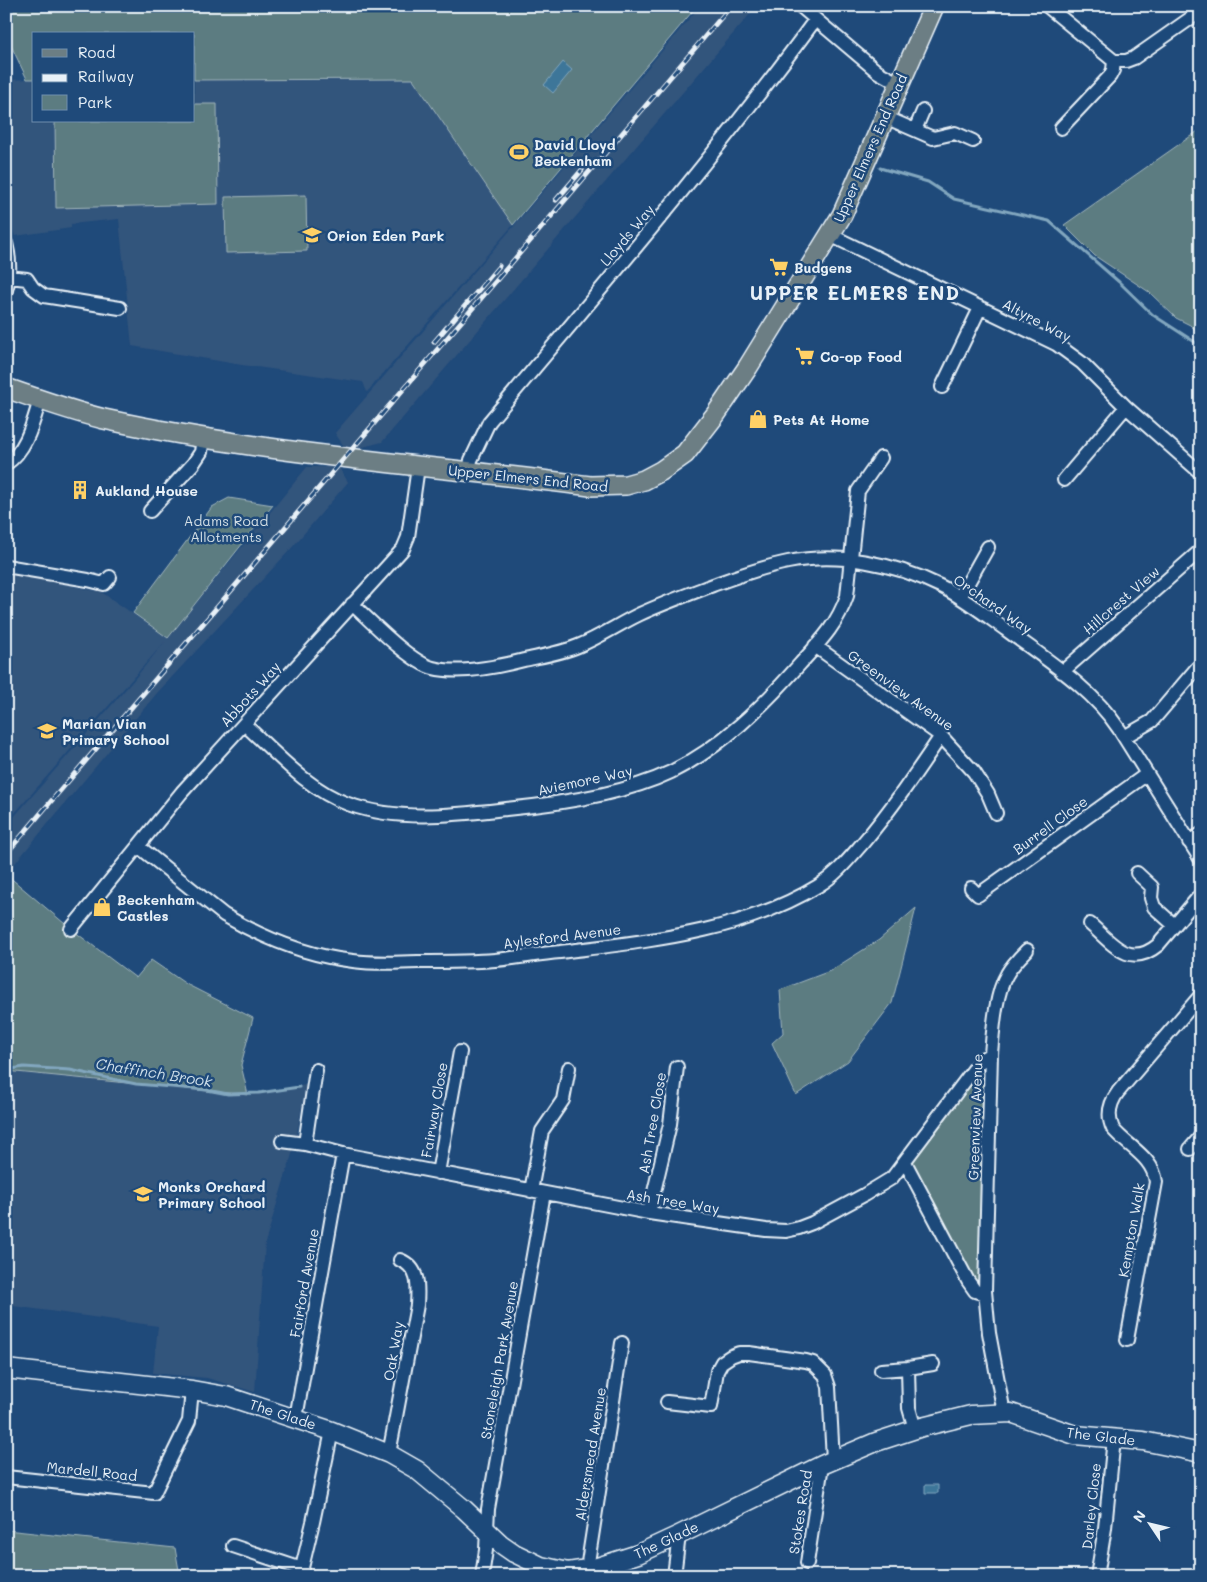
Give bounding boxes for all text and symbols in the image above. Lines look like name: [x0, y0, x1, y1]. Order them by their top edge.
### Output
legend: [32, 32, 195, 122]
text: Road: [78, 42, 115, 62]
text: Railway: [78, 66, 134, 86]
street label: Upper Elmers End Road: [829, 71, 911, 225]
text: Park: [78, 92, 112, 112]
place label: David Lloyd Beckenham: [534, 135, 616, 170]
sports icon: David Lloyd Beckenham: [508, 141, 530, 163]
street label: Lloyds Way: [596, 200, 658, 270]
school or university icon: Orion Eden Park: [301, 224, 323, 246]
place label: Orion Eden Park: [327, 226, 444, 245]
supermarket icon: Budgens: [768, 256, 790, 278]
place label: Budgens: [794, 258, 852, 277]
district label: UPPER ELMERS END: [750, 280, 960, 305]
street label: Altyre Way: [999, 294, 1075, 346]
supermarket icon: Co-op Food: [794, 345, 816, 367]
place label: Co-op Food: [820, 347, 902, 366]
shop icon: Pets At Home: [747, 408, 769, 430]
place label: Pets At Home: [773, 410, 869, 429]
street label: Upper Elmers End Road: [447, 460, 609, 496]
building icon: Aukland House: [69, 479, 91, 501]
place label: Aukland House: [95, 481, 198, 500]
park label: Adams Road Allotments: [184, 511, 268, 546]
street label: Hillcrest View: [1079, 562, 1163, 638]
street label: Orchard Way: [950, 570, 1036, 638]
street label: Greenview Avenue: [844, 645, 958, 735]
street label: Abbots Way: [216, 657, 284, 731]
place label: Marian Vian Primary School: [62, 714, 169, 749]
school or university icon: Marian Vian Primary School: [36, 720, 58, 742]
street label: Aviemore Way: [536, 761, 634, 799]
street label: Burrell Close: [1009, 791, 1091, 859]
place label: Beckenham Castles: [117, 890, 195, 925]
shop icon: Beckenham Castles: [91, 896, 113, 918]
street label: Aylesford Avenue: [502, 919, 622, 953]
water label: Chaffinch Brook: [94, 1053, 215, 1091]
street label: Greenview Avenue: [963, 1053, 987, 1181]
street label: Fairway Close: [416, 1061, 452, 1159]
street label: Ash Tree Close: [634, 1071, 670, 1175]
place label: Monks Orchard Primary School: [158, 1177, 266, 1212]
street label: Kempton Walk: [1113, 1181, 1149, 1279]
school or university icon: Monks Orchard Primary School: [132, 1183, 154, 1205]
street label: Ash Tree Way: [625, 1184, 721, 1218]
street label: Fairford Avenue: [285, 1227, 323, 1339]
street label: Stoneleigh Park Avenue: [476, 1279, 522, 1441]
street label: Oak Way: [378, 1320, 408, 1382]
street label: Aldersmead Avenue: [570, 1386, 610, 1522]
street label: The Glade: [247, 1394, 319, 1434]
street label: The Glade: [1066, 1422, 1136, 1450]
street label: Mardell Road: [46, 1457, 138, 1485]
street label: Darley Close: [1077, 1462, 1105, 1550]
street label: Stokes Road: [784, 1469, 816, 1555]
north arrow: [1124, 1500, 1174, 1550]
text: N: [1128, 1506, 1150, 1526]
street label: The Glade: [631, 1517, 701, 1563]

